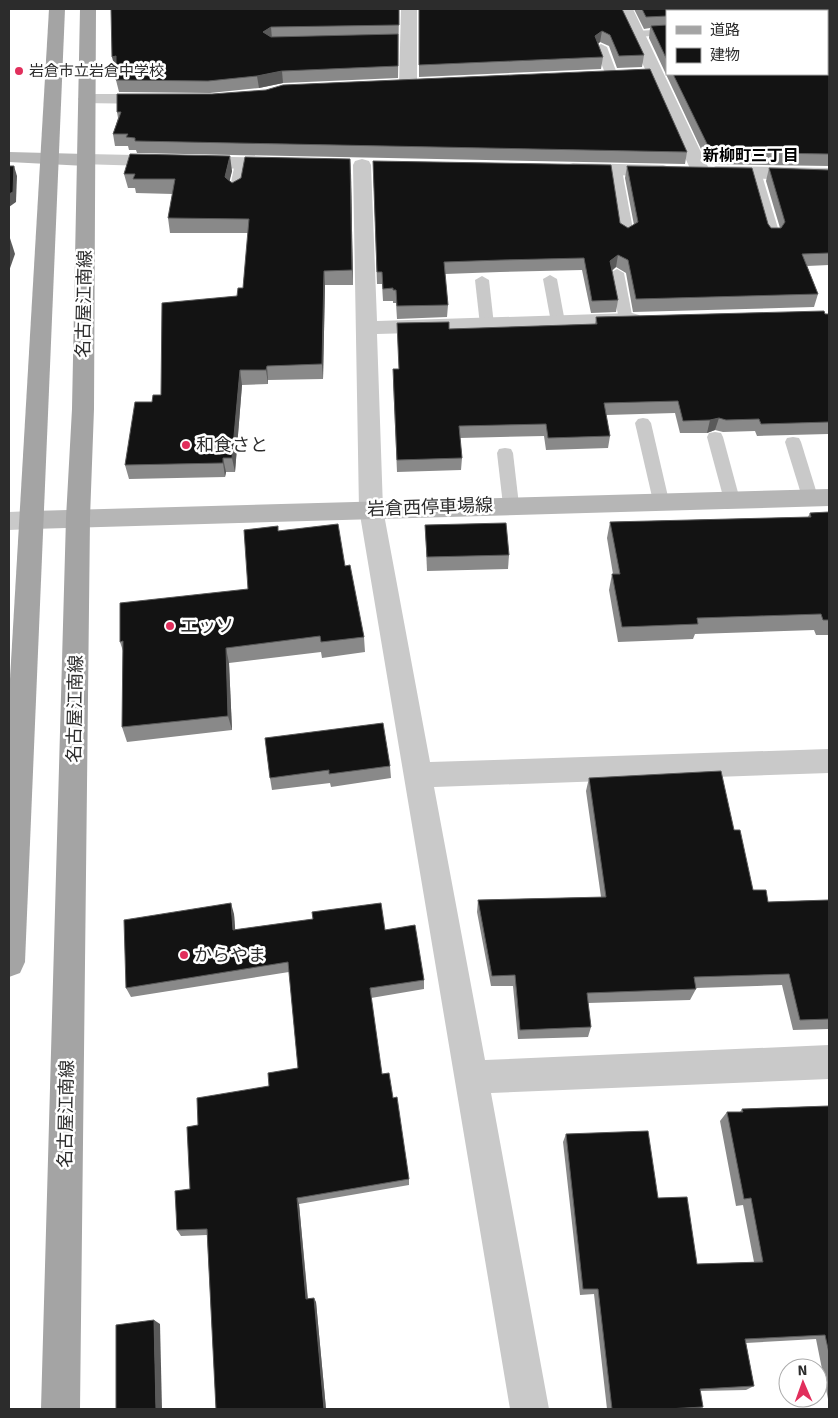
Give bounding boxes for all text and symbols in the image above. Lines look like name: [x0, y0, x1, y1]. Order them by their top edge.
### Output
legend: [666, 10, 828, 75]
text: 道路: [710, 21, 740, 39]
text: 建物: [710, 46, 740, 64]
place label: 岩倉市立岩倉中学校: [29, 62, 164, 80]
marker: 岩倉市立岩倉中学校: [13, 65, 25, 77]
district label: 新柳町三丁目: [703, 146, 799, 166]
street label: 名古屋江南線: [72, 250, 96, 358]
place label: 和食さと: [196, 434, 268, 456]
marker: 和食さと: [180, 439, 192, 451]
street label: 岩倉西停車場線: [367, 494, 493, 520]
place label: エッソ: [180, 615, 234, 637]
marker: エッソ: [164, 620, 176, 632]
street label: 名古屋江南線: [63, 655, 87, 763]
place label: からやま: [194, 944, 266, 966]
marker: からやま: [178, 949, 190, 961]
street label: 名古屋江南線: [54, 1060, 78, 1168]
north arrow: [778, 1358, 828, 1408]
text: N: [797, 1362, 808, 1379]

